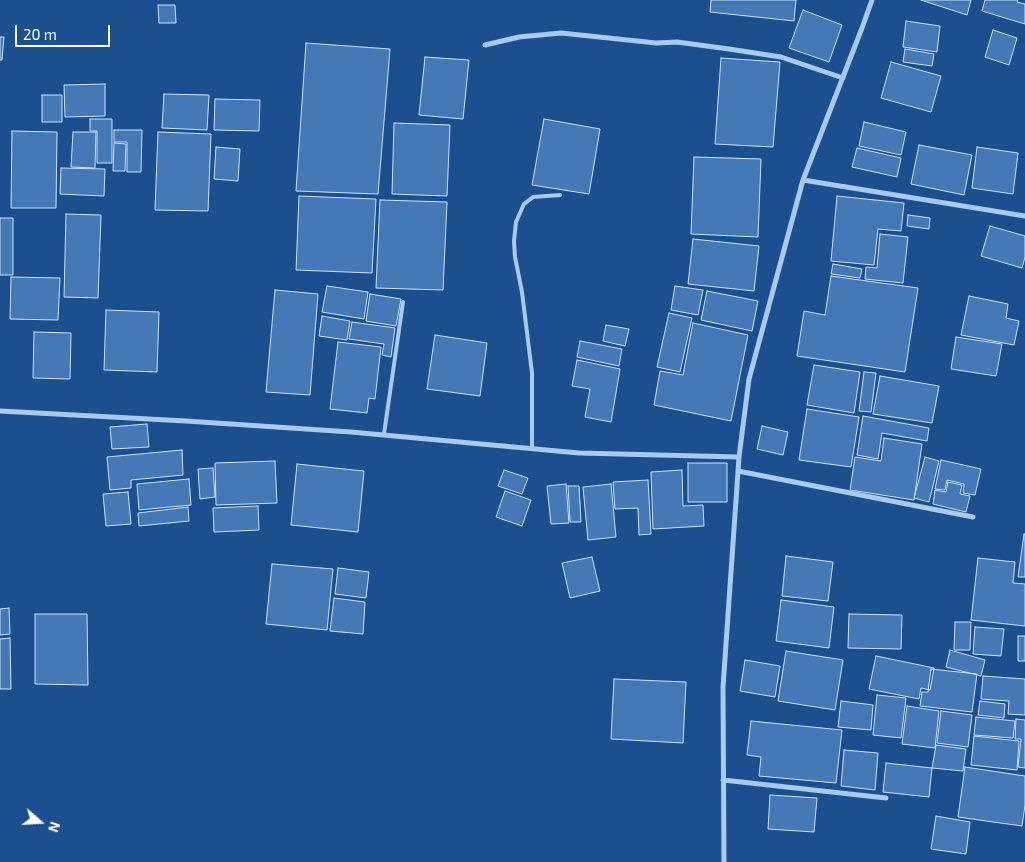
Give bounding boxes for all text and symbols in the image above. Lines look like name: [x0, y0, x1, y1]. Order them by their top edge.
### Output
scale bar: [18, 15, 112, 47]
text: 20 m: [23, 25, 57, 43]
north arrow: [15, 797, 65, 847]
text: N: [45, 819, 64, 835]

